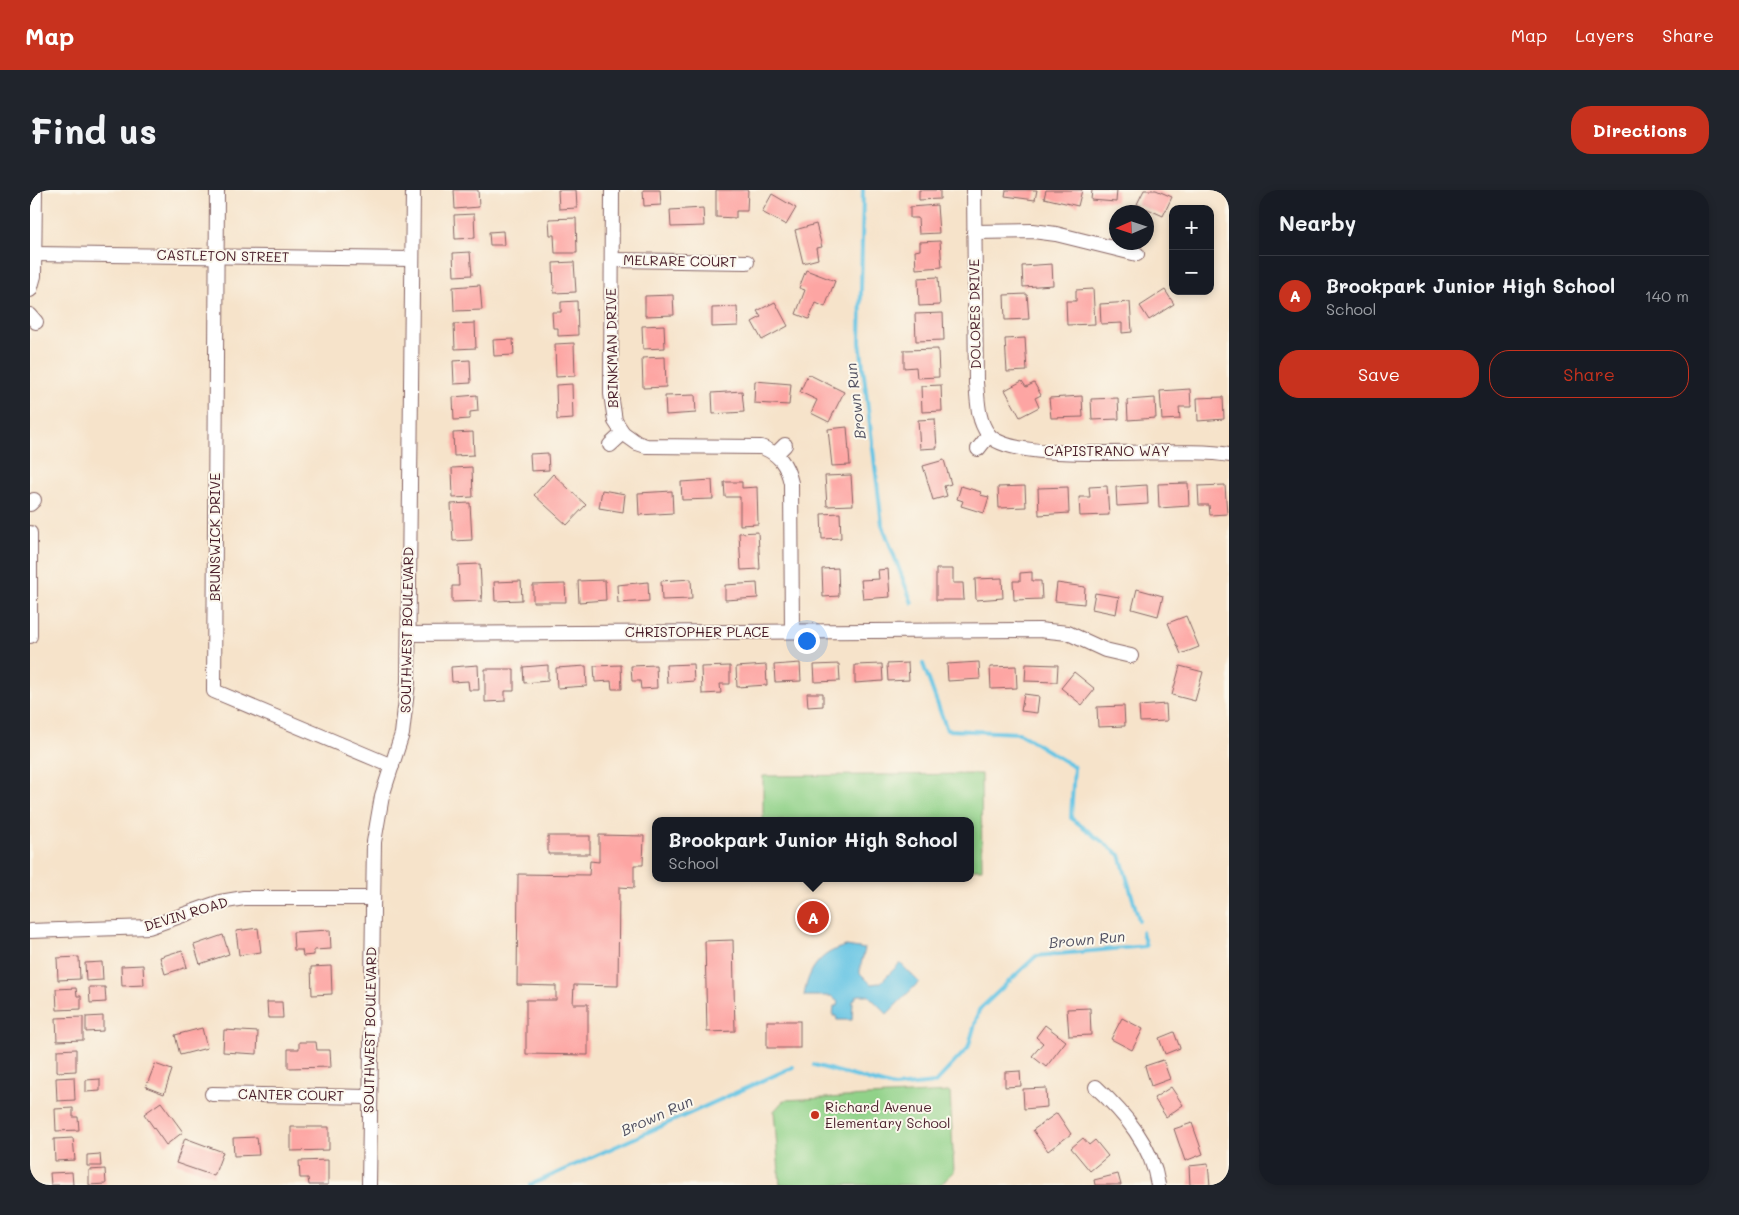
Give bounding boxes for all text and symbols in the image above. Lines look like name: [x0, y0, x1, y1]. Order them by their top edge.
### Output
text: Map: [25, 20, 74, 51]
text: Map: [1511, 23, 1547, 47]
text: Layers: [1575, 23, 1634, 47]
text: Share: [1662, 23, 1714, 47]
button: Directions: [1571, 106, 1709, 154]
text: Find us: [30, 107, 157, 153]
north arrow: [1109, 205, 1154, 250]
map controls: [1169, 205, 1214, 295]
button: +: [1169, 205, 1214, 250]
text: Nearby: [1279, 209, 1356, 236]
street label: CASTLETON STREET: [156, 245, 290, 266]
street label: MELRARE COURT: [623, 250, 737, 271]
button: −: [1169, 250, 1214, 295]
street label: DOLORES DRIVE: [964, 259, 985, 369]
text: Brookpark Junior High School: [1326, 273, 1615, 298]
text: A: [1289, 285, 1301, 306]
text: 140 m: [1645, 285, 1689, 306]
street label: BRINKMAN DRIVE: [601, 288, 622, 408]
text: School: [1326, 298, 1376, 319]
button: Save: [1279, 350, 1479, 398]
button: Share: [1489, 350, 1689, 398]
water label: Brown Run: [840, 362, 870, 440]
street label: CAPISTRANO WAY: [1044, 441, 1170, 460]
street label: BRUNSWICK DRIVE: [205, 473, 224, 601]
street label: SOUTHWEST BOULEVARD: [396, 547, 417, 713]
street label: CHRISTOPHER PLACE: [625, 622, 769, 641]
your location: [794, 628, 820, 654]
popup: [652, 817, 974, 882]
text: Brookpark Junior High School: [668, 827, 958, 852]
text: School: [668, 852, 719, 873]
street label: DEVIN ROAD: [141, 892, 230, 935]
pin: A: [797, 898, 829, 936]
water label: Brown Run: [1048, 926, 1126, 952]
street label: SOUTHWEST BOULEVARD: [359, 947, 380, 1113]
street label: CANTER COURT: [238, 1084, 345, 1105]
water label: Brown Run: [618, 1090, 696, 1140]
place label: Richard Avenue Elementary School: [825, 1097, 951, 1132]
marker: Richard Avenue Elementary School: [809, 1109, 821, 1121]

